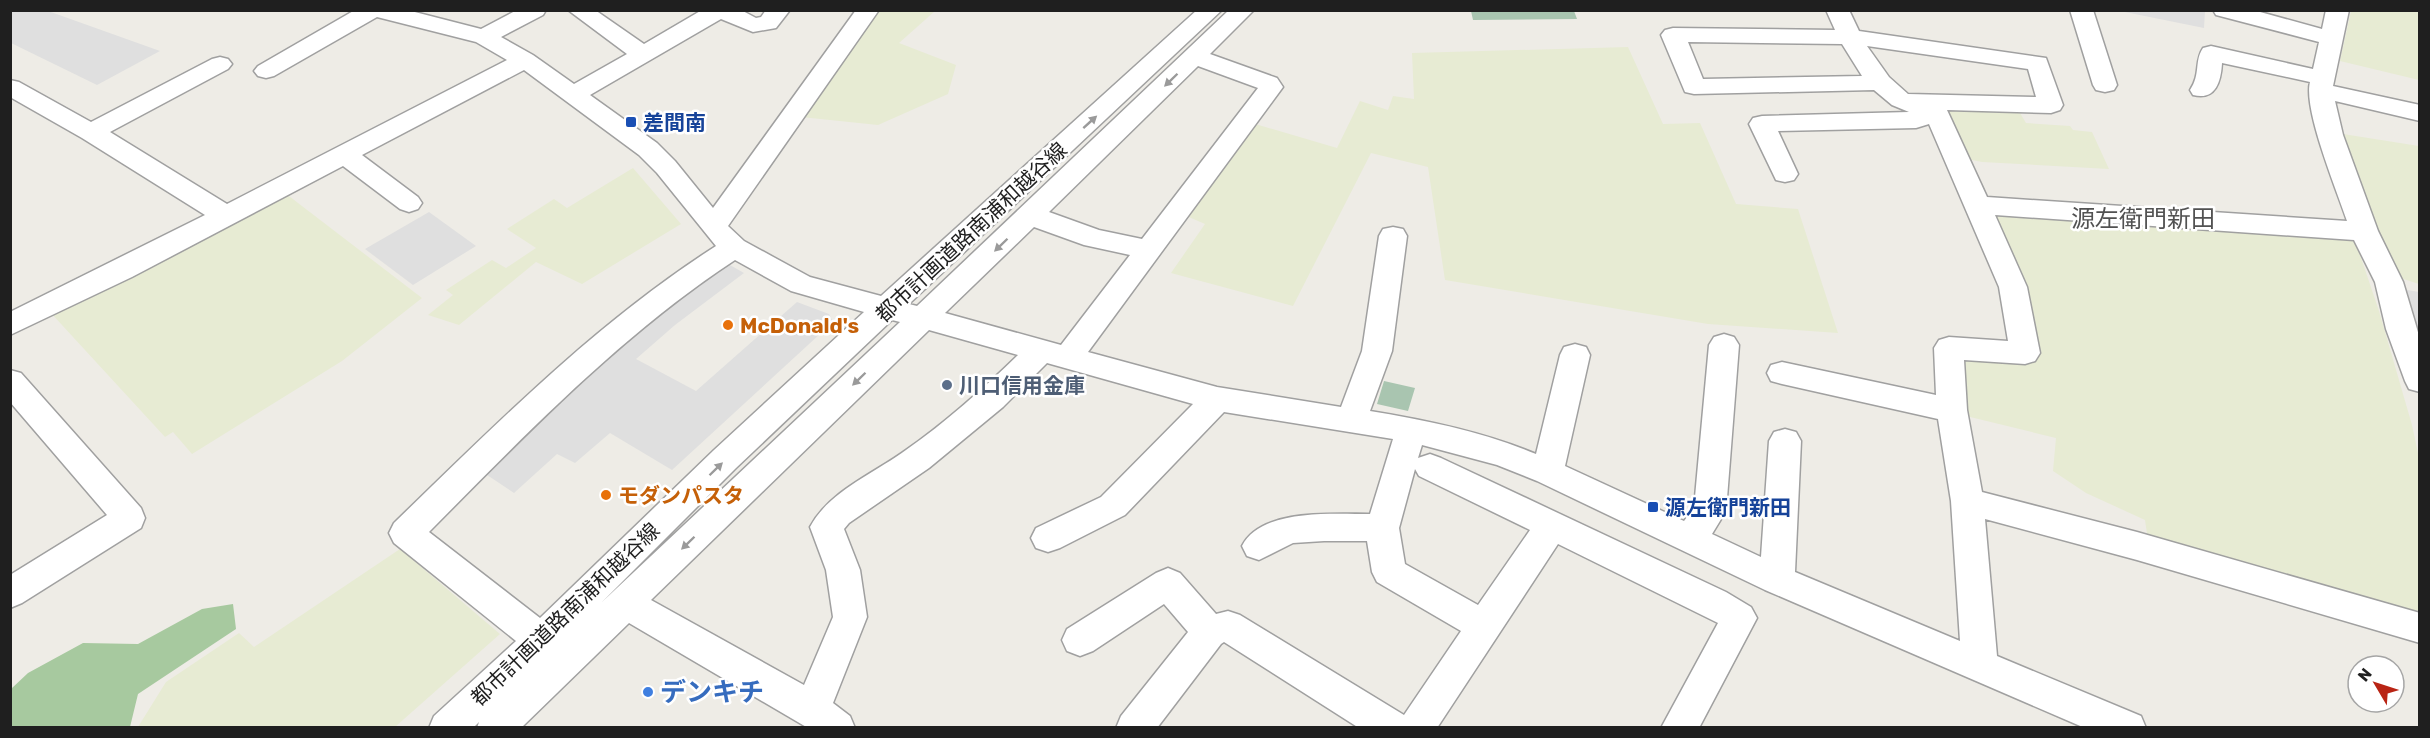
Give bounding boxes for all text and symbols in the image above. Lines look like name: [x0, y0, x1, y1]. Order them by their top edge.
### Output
one-way arrow: [1163, 73, 1178, 87]
place label: 差間南: [643, 110, 706, 135]
marker: 差間南: [624, 115, 638, 129]
one-way arrow: [1082, 116, 1097, 129]
street label: 都市計画道路南浦和越谷線: [870, 137, 1072, 327]
district label: 源左衛門新田: [2071, 205, 2215, 233]
one-way arrow: [993, 238, 1008, 252]
place label: McDonald's: [740, 313, 859, 338]
marker: McDonald's: [721, 318, 735, 332]
one-way arrow: [853, 372, 867, 386]
place label: 川口信用金庫: [959, 373, 1085, 398]
marker: 川口信用金庫: [940, 378, 954, 392]
one-way arrow: [708, 462, 722, 476]
place label: モダンパスタ: [618, 483, 744, 508]
marker: モダンパスタ: [599, 488, 613, 502]
place label: 源左衛門新田: [1665, 495, 1791, 520]
marker: 源左衛門新田: [1646, 500, 1660, 514]
street label: 都市計画道路南浦和越谷線: [466, 517, 664, 711]
one-way arrow: [681, 536, 696, 550]
north arrow: [2346, 654, 2406, 714]
text: N: [2354, 664, 2376, 685]
place label: デンキチ: [660, 677, 764, 708]
marker: デンキチ: [641, 685, 655, 699]

